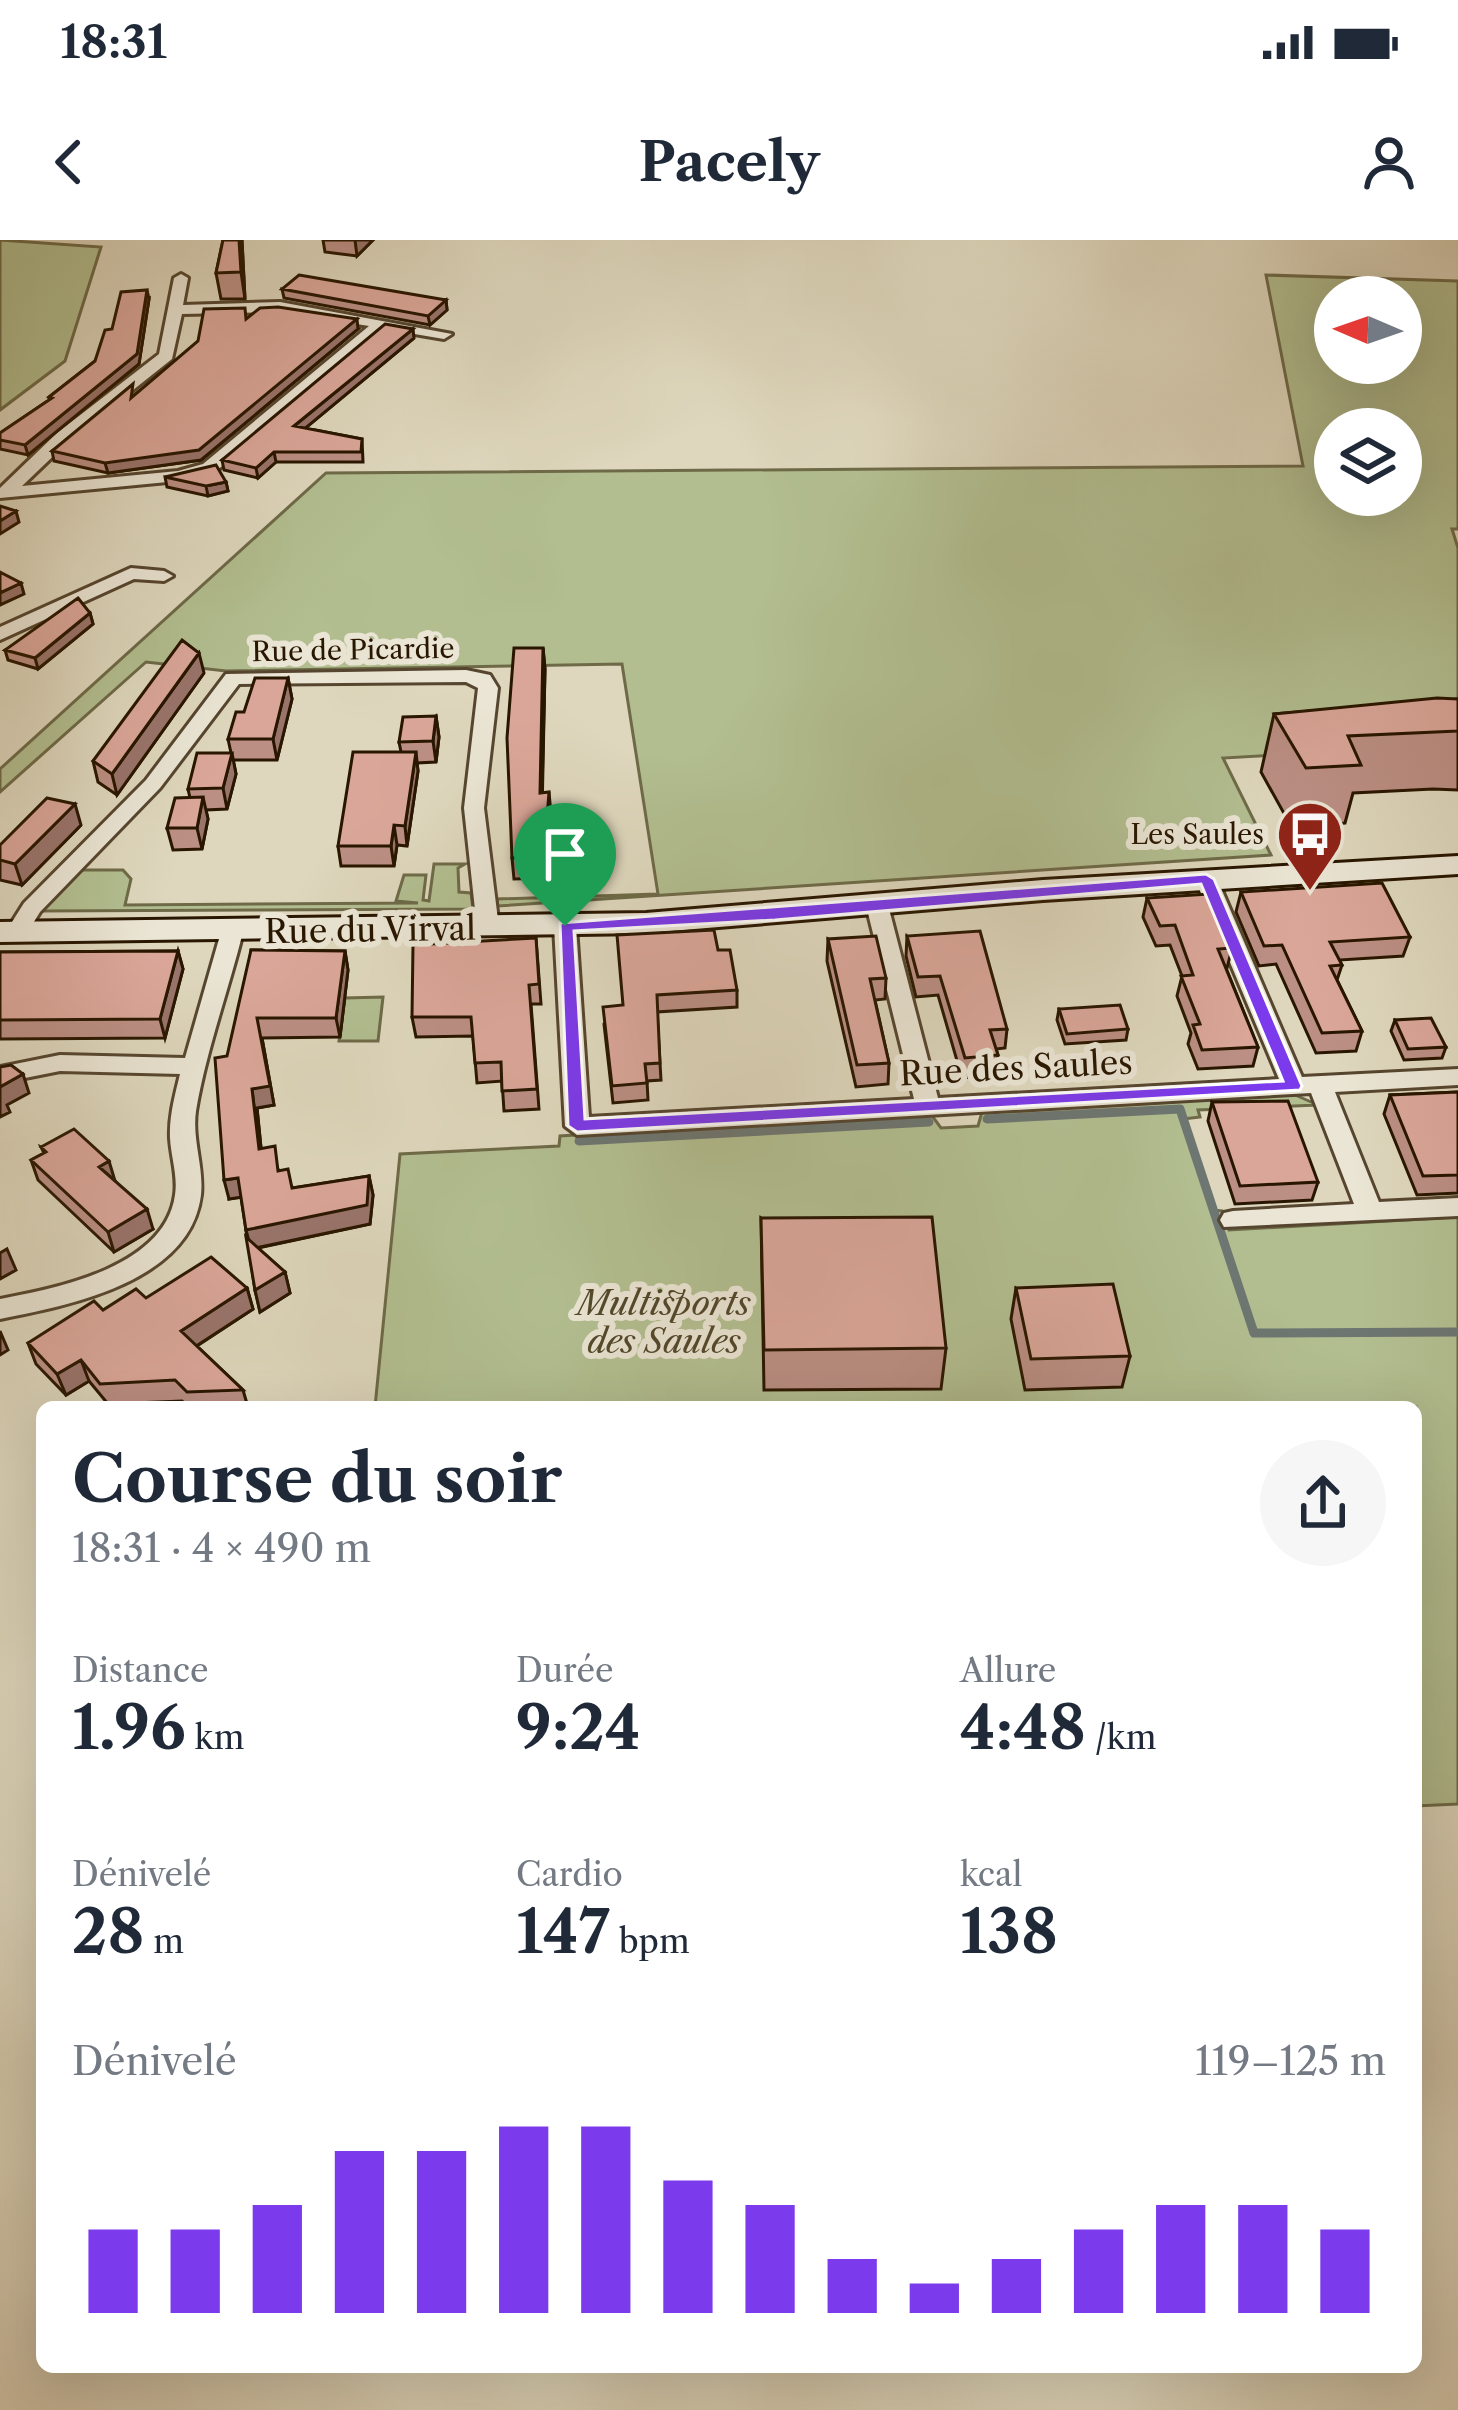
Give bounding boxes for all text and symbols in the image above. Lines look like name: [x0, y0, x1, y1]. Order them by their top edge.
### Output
text: 18:31: [60, 14, 167, 70]
icon: back: [36, 129, 102, 195]
text: Pacely: [638, 129, 820, 195]
icon: person: [1356, 129, 1422, 195]
north arrow: [1314, 276, 1422, 384]
map controls: [1314, 276, 1422, 516]
button: layers: [1314, 408, 1422, 516]
street label: Rue de Picardie: [251, 632, 455, 668]
bus stop icon: Les Saules: [1275, 799, 1345, 893]
pin: [514, 803, 616, 926]
place label: Les Saules: [1130, 818, 1264, 851]
icon: arrive: [532, 821, 598, 887]
street label: Rue du Virval: [264, 908, 476, 952]
street label: Rue des Saules: [898, 1041, 1134, 1095]
park label: Multisports des Saules: [573, 1283, 751, 1362]
text: Course du soir: [72, 1438, 562, 1519]
button: share: [1260, 1440, 1386, 1566]
text: 18:31 · 4 × 490 m: [72, 1524, 371, 1572]
text: Distance: [72, 1650, 209, 1691]
text: Durée: [516, 1650, 614, 1691]
text: Allure: [960, 1650, 1056, 1691]
text: 1.96: [72, 1691, 186, 1765]
text: 9:24: [516, 1691, 641, 1765]
text: 4:48: [960, 1691, 1086, 1765]
text: km: [186, 1717, 244, 1758]
text: /km: [1086, 1717, 1156, 1758]
text: Dénivelé: [72, 1854, 211, 1895]
text: Cardio: [516, 1854, 623, 1895]
text: kcal: [960, 1854, 1022, 1895]
text: 28: [72, 1895, 144, 1969]
text: 147: [516, 1895, 610, 1969]
text: 138: [960, 1895, 1058, 1969]
text: m: [144, 1921, 184, 1962]
text: bpm: [610, 1921, 690, 1962]
text: Dénivelé: [72, 2037, 237, 2085]
text: 119–125 m: [1195, 2037, 1386, 2085]

